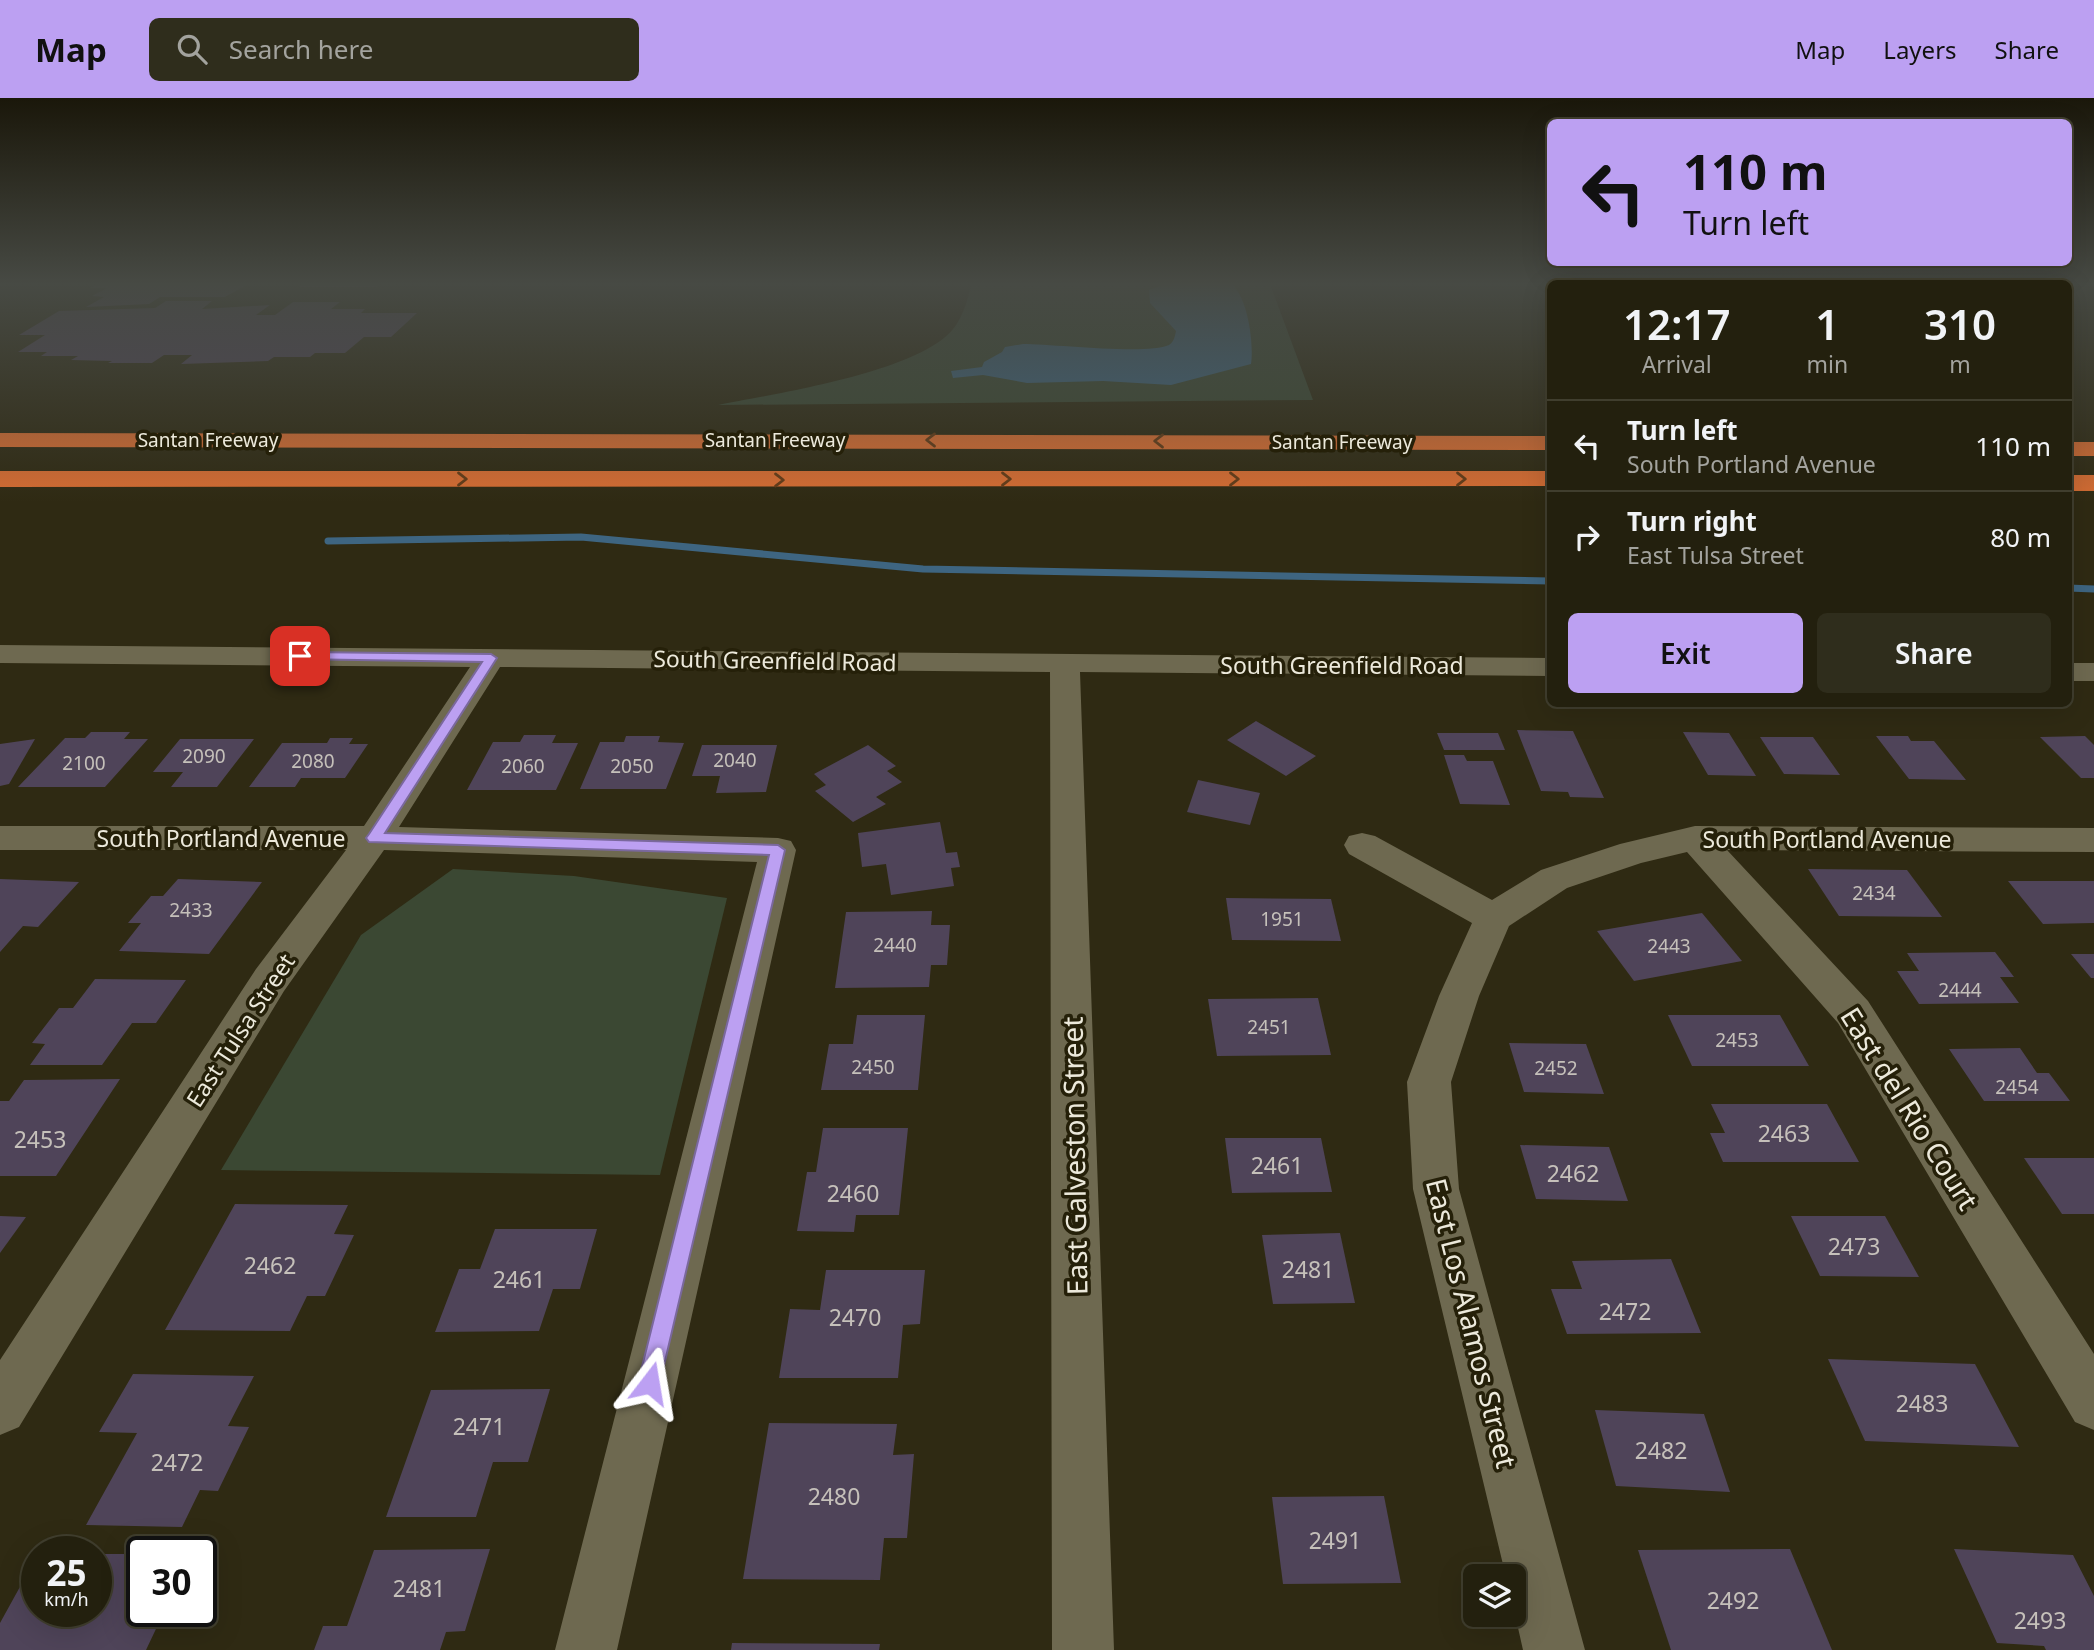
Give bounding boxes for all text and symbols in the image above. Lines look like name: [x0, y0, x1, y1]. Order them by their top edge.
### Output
search box: [149, 18, 639, 81]
text: Map: [35, 27, 107, 72]
icon: search: [173, 30, 211, 68]
text: Search here: [229, 31, 373, 67]
text: Map: [1795, 33, 1845, 66]
text: Layers: [1883, 33, 1957, 66]
text: Share: [1995, 33, 2059, 66]
text: 110 m: [1683, 138, 1828, 204]
icon: left: [1568, 147, 1659, 238]
text: Turn left: [1683, 201, 1809, 244]
text: 12:17: [1623, 295, 1731, 352]
text: 1: [1815, 295, 1839, 352]
text: 310: [1924, 295, 1996, 352]
text: Arrival: [1642, 348, 1712, 380]
text: min: [1806, 348, 1848, 380]
text: m: [1949, 348, 1971, 380]
text: Turn left: [1627, 412, 1738, 448]
street label: Santan Freeway: [138, 427, 279, 453]
street label: Santan Freeway: [705, 427, 846, 453]
icon: left: [1568, 427, 1606, 465]
text: 110 m: [1975, 428, 2051, 464]
street label: Santan Freeway: [1272, 429, 1413, 455]
one-way arrow: [926, 432, 936, 448]
one-way arrow: [1153, 433, 1164, 449]
text: South Portland Avenue: [1627, 448, 1876, 480]
one-way arrow: [457, 471, 468, 487]
one-way arrow: [1002, 471, 1012, 487]
one-way arrow: [1229, 471, 1240, 487]
one-way arrow: [1457, 471, 1467, 487]
one-way arrow: [774, 472, 785, 488]
text: Turn right: [1627, 503, 1757, 539]
icon: right: [1568, 518, 1606, 556]
text: 80 m: [1990, 519, 2051, 555]
text: East Tulsa Street: [1627, 539, 1804, 571]
button: Exit: [1568, 613, 1803, 693]
button: Share: [1817, 613, 2051, 693]
pin: [270, 626, 330, 686]
icon: arrive: [281, 637, 319, 675]
street label: South Greenfield Road: [653, 642, 897, 678]
street label: South Greenfield Road: [1220, 649, 1464, 681]
house number: 2090: [182, 743, 226, 769]
house number: 2040: [713, 747, 757, 773]
house number: 2080: [291, 748, 335, 774]
house number: 2100: [62, 750, 106, 776]
house number: 2060: [501, 753, 545, 779]
house number: 2050: [610, 753, 654, 779]
street label: South Portland Avenue: [97, 822, 345, 854]
street label: South Portland Avenue: [1703, 823, 1951, 855]
house number: 2434: [1852, 880, 1896, 906]
house number: 2433: [169, 897, 213, 923]
house number: 1951: [1260, 906, 1304, 932]
house number: 2440: [873, 932, 917, 958]
house number: 2443: [1647, 933, 1691, 959]
street label: East Tulsa Street: [178, 947, 302, 1113]
house number: 2444: [1938, 977, 1982, 1003]
street label: East del Rio Court: [1832, 1000, 1988, 1216]
house number: 2451: [1247, 1014, 1291, 1040]
street label: East Galveston Street: [1053, 1016, 1095, 1296]
house number: 2453: [1715, 1027, 1759, 1053]
house number: 2450: [851, 1054, 895, 1080]
house number: 2452: [1534, 1055, 1578, 1081]
house number: 2454: [1995, 1074, 2039, 1100]
house number: 2463: [1758, 1117, 1810, 1149]
house number: 2453: [14, 1123, 66, 1155]
house number: 2461: [1251, 1149, 1303, 1181]
house number: 2462: [1547, 1157, 1599, 1189]
street label: East Los Alamos Street: [1418, 1174, 1526, 1472]
house number: 2460: [827, 1177, 879, 1209]
house number: 2473: [1828, 1230, 1880, 1262]
house number: 2462: [244, 1249, 296, 1281]
house number: 2481: [1282, 1253, 1334, 1285]
house number: 2461: [493, 1263, 545, 1295]
house number: 2472: [1599, 1295, 1651, 1327]
house number: 2470: [829, 1301, 881, 1333]
position arrow: [613, 1346, 687, 1420]
house number: 2483: [1896, 1387, 1948, 1419]
house number: 2471: [453, 1410, 505, 1442]
house number: 2482: [1635, 1434, 1687, 1466]
house number: 2472: [151, 1446, 203, 1478]
house number: 2480: [808, 1480, 860, 1512]
house number: 2491: [1309, 1524, 1361, 1556]
speed limit sign: 30: [126, 1536, 217, 1627]
text: 25: [46, 1549, 87, 1596]
map controls: [1463, 1564, 1526, 1627]
button: layers: [1463, 1564, 1526, 1627]
house number: 2481: [393, 1572, 445, 1604]
house number: 2492: [1707, 1584, 1759, 1616]
text: km/h: [44, 1587, 89, 1611]
house number: 2493: [2014, 1604, 2066, 1636]

